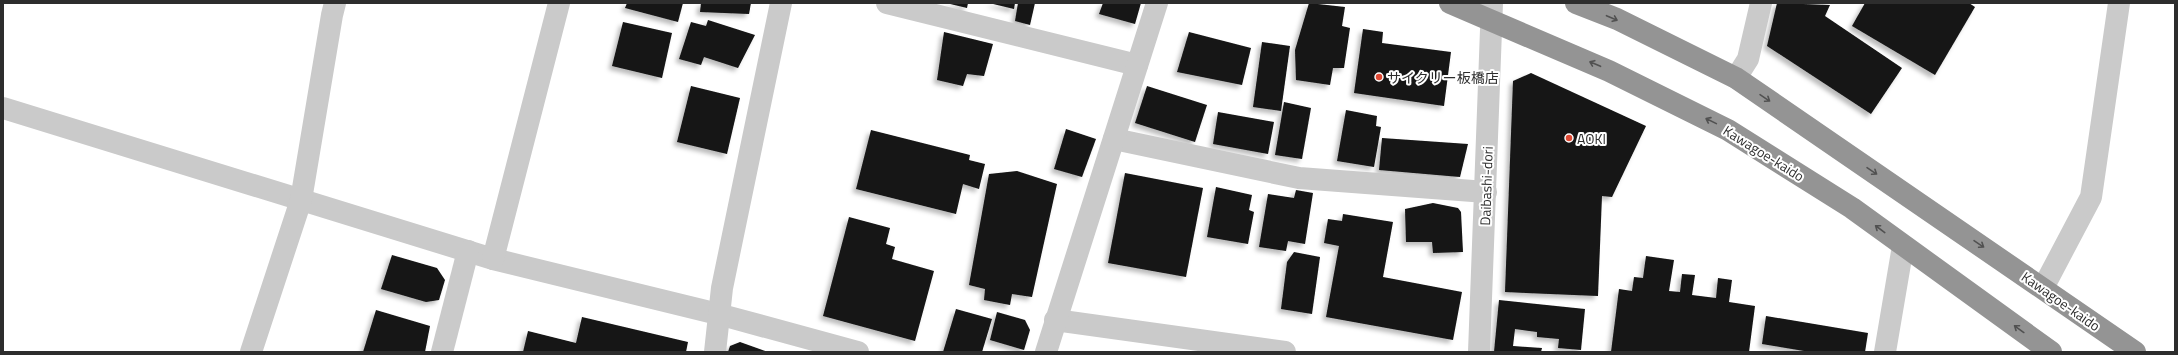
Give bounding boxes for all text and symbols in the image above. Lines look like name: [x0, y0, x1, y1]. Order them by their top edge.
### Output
one-way arrow: [1606, 15, 1618, 22]
one-way arrow: [1589, 60, 1601, 67]
place label: サイクリー板橋店: [1387, 67, 1499, 88]
marker: サイクリー板橋店: [1374, 72, 1384, 82]
one-way arrow: [1759, 93, 1770, 102]
one-way arrow: [1706, 117, 1718, 124]
street label: Kawagoe-kaido: [1719, 120, 1809, 186]
place label: AOKI: [1577, 128, 1606, 149]
marker: AOKI: [1564, 133, 1574, 143]
street label: Daibashi-dori: [1474, 146, 1498, 226]
one-way arrow: [1866, 167, 1877, 175]
one-way arrow: [1874, 225, 1885, 233]
one-way arrow: [1973, 240, 1984, 248]
street label: Kawagoe-kaido: [2017, 266, 2105, 336]
one-way arrow: [2014, 325, 2025, 333]

